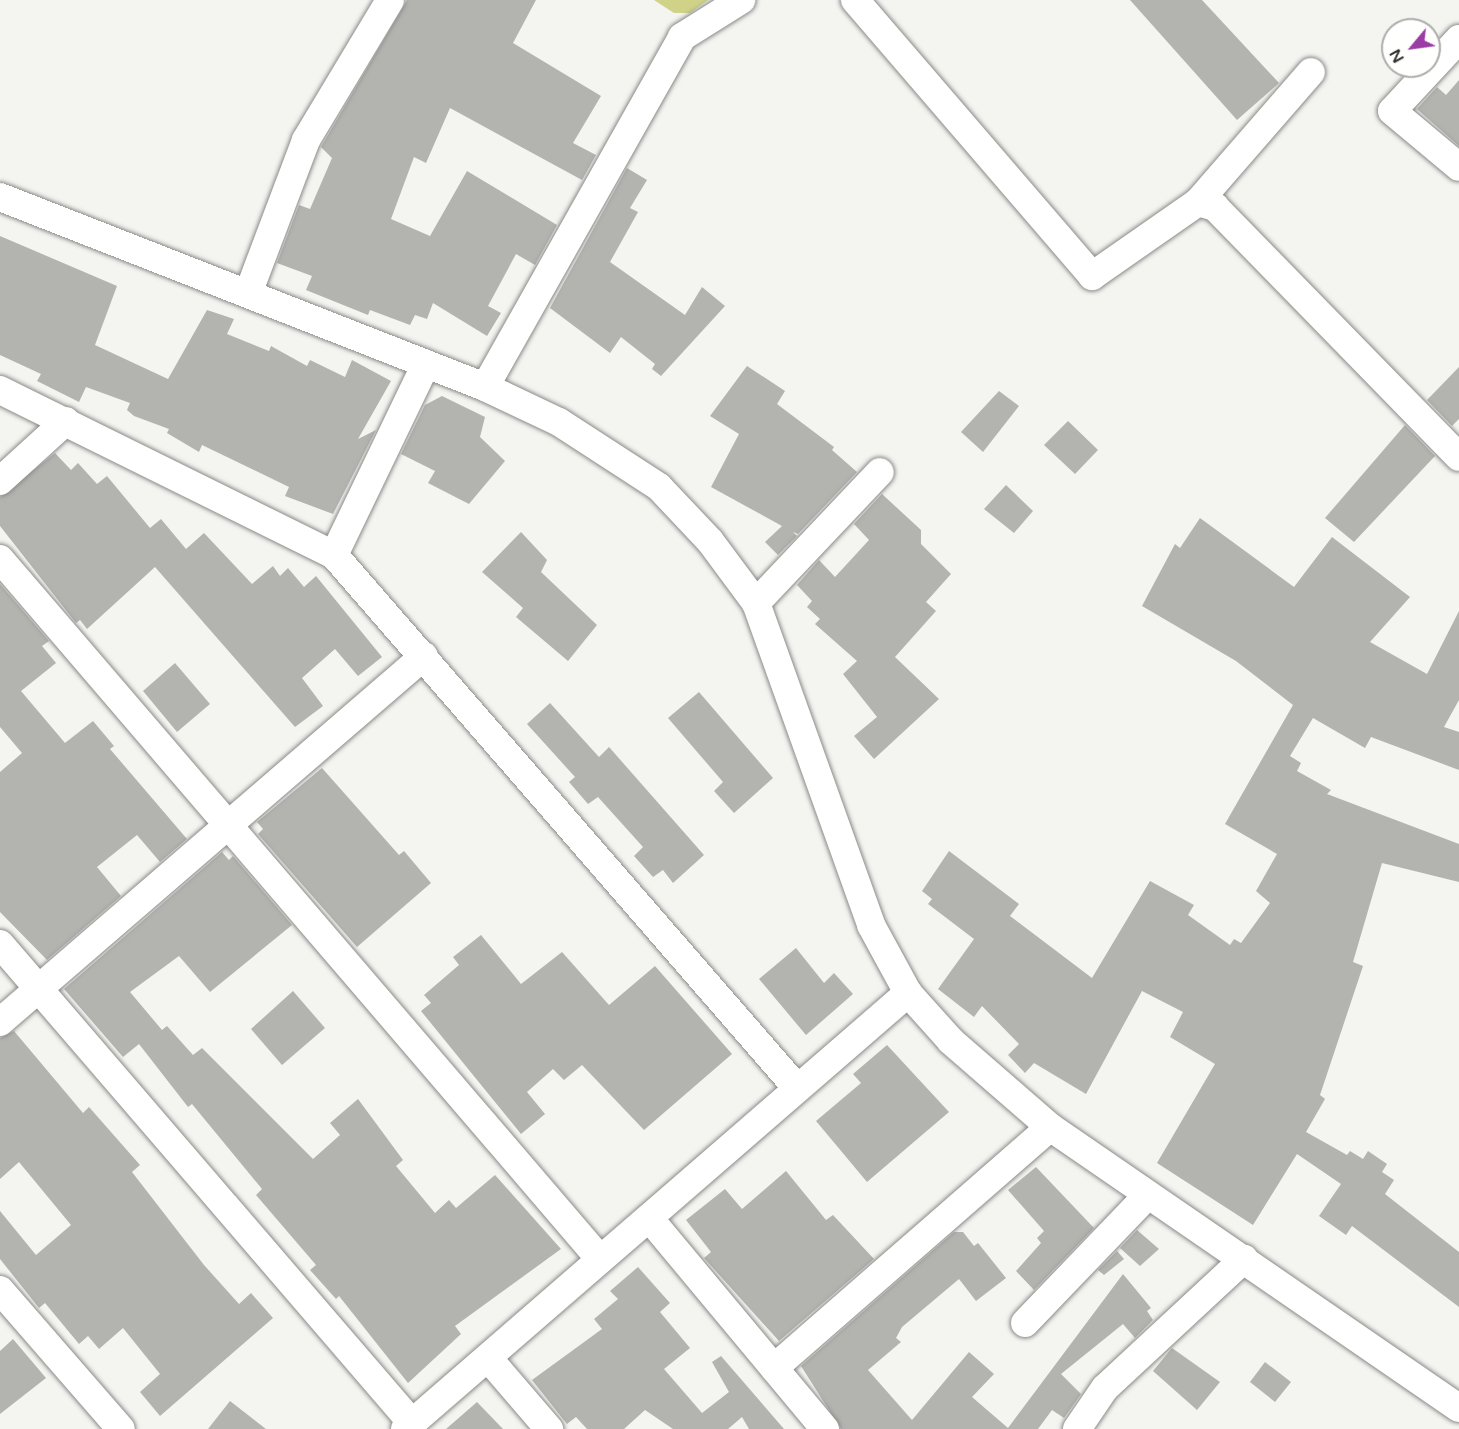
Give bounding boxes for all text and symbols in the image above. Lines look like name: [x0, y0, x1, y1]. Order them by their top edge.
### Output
north arrow: [1381, 18, 1441, 78]
text: N: [1385, 45, 1409, 66]

